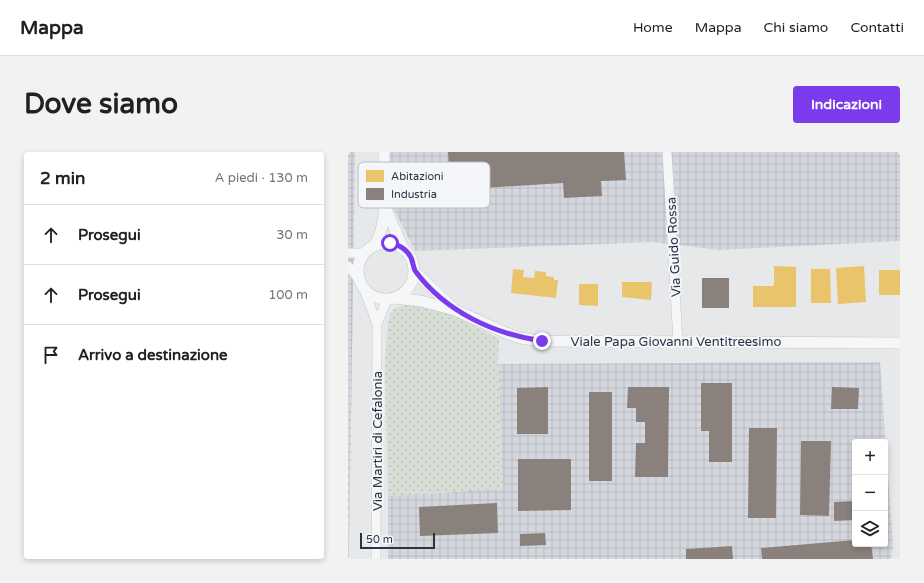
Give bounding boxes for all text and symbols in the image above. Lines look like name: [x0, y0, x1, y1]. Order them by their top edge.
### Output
text: Mappa: [20, 17, 84, 39]
text: Home: [633, 19, 673, 36]
text: Mappa: [695, 19, 742, 36]
text: Chi siamo: [764, 19, 828, 36]
text: Contatti: [850, 19, 904, 36]
button: Indicazioni: [793, 86, 900, 123]
text: Dove siamo: [24, 87, 178, 121]
legend: [358, 162, 490, 208]
text: 2 min: [40, 168, 85, 189]
text: A piedi · 130 m: [215, 170, 308, 186]
text: Abitazioni: [391, 170, 444, 183]
text: Industria: [391, 188, 437, 201]
street label: Via Guido Rossa: [663, 196, 685, 297]
icon: ahead: [40, 224, 62, 246]
text: Prosegui: [78, 226, 141, 244]
text: 30 m: [276, 227, 308, 243]
route start: [381, 234, 399, 252]
icon: ahead: [40, 284, 62, 306]
text: Prosegui: [78, 286, 141, 304]
text: 100 m: [268, 287, 308, 303]
route end: [533, 332, 551, 350]
street label: Viale Papa Giovanni Ventitreesimo: [571, 334, 782, 350]
icon: arrive: [40, 344, 62, 366]
text: Arrivo a destinazione: [78, 346, 228, 364]
street label: Via Martiri di Cefalonia: [370, 371, 386, 511]
map controls: [852, 439, 888, 547]
button: +: [852, 439, 888, 475]
button: −: [852, 475, 888, 511]
button: layers: [852, 511, 888, 547]
scale bar: [360, 531, 435, 550]
text: 50 m: [366, 533, 393, 546]

